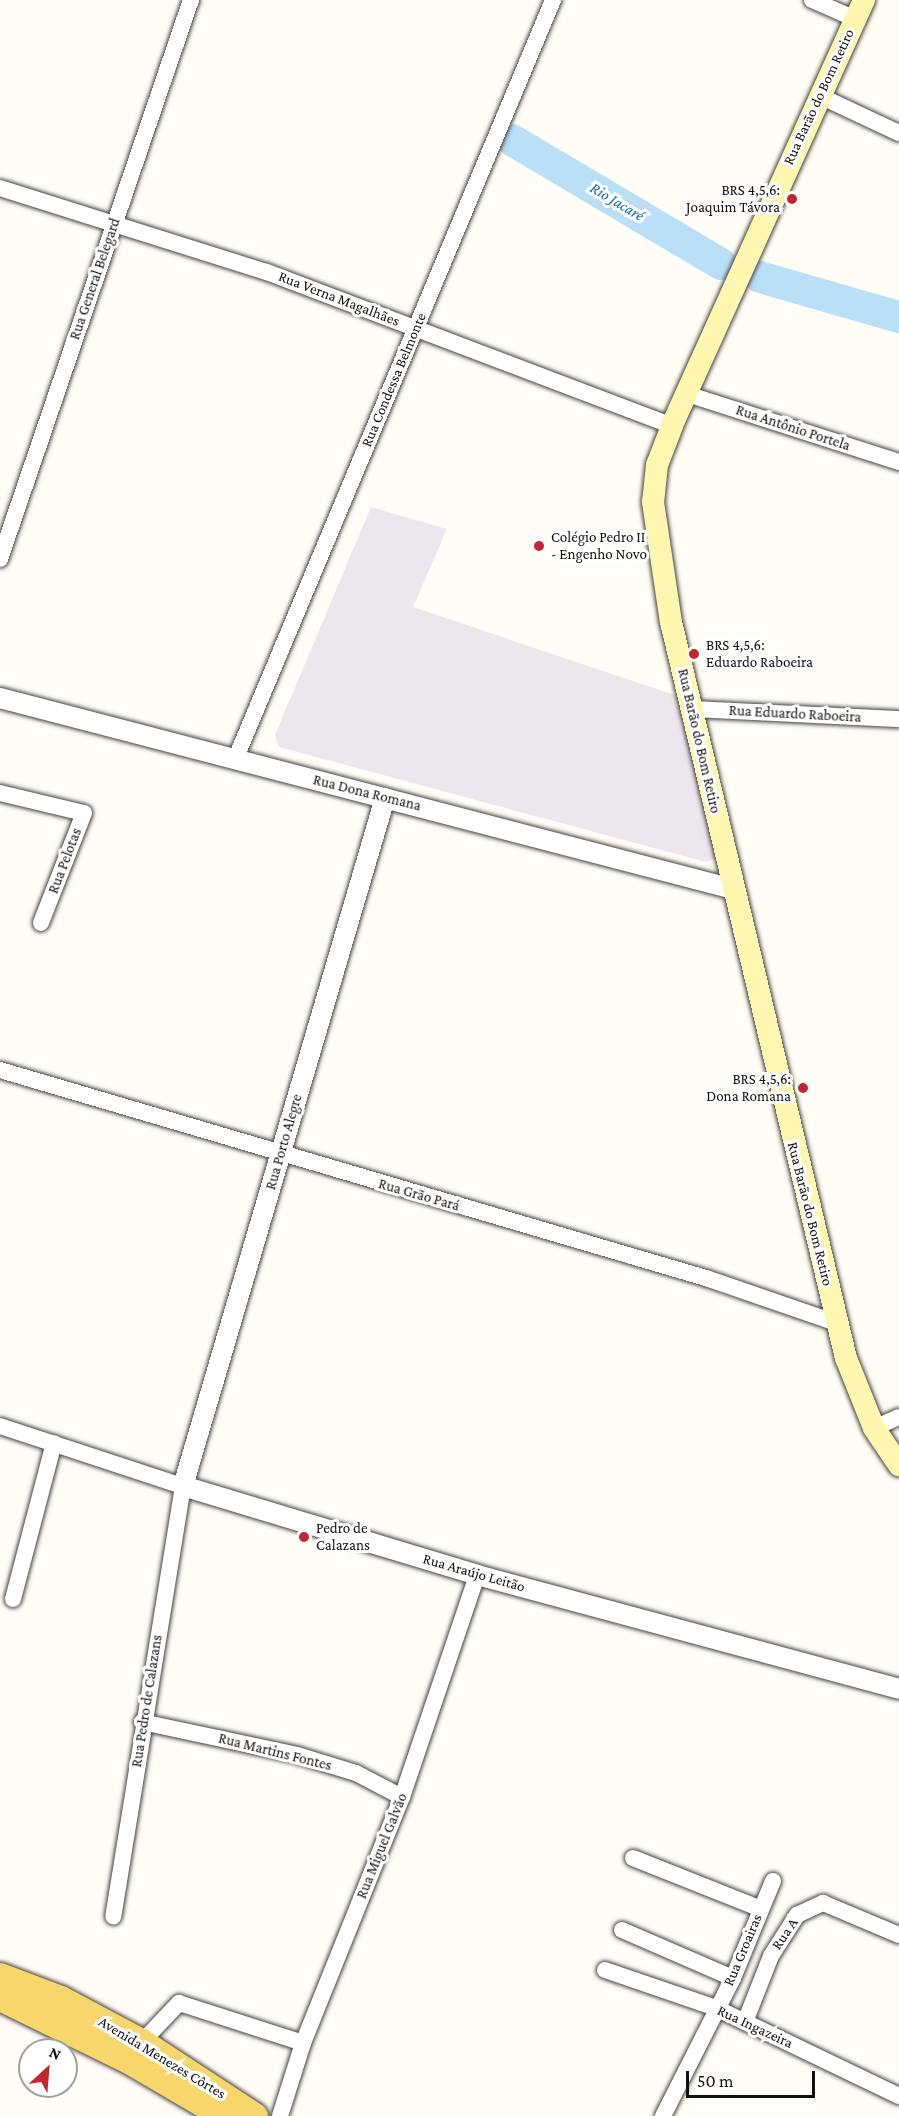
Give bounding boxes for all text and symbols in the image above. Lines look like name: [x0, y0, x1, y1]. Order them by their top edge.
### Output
street label: Rua Barão do Bom Retiro: [780, 26, 858, 168]
water label: Rio Jacaré: [586, 178, 648, 226]
place label: BRS 4,5,6: Joaquim Távora: [686, 181, 780, 216]
marker: BRS 4,5,6: Joaquim Távora: [785, 192, 799, 206]
street label: Rua General Belegard: [66, 216, 124, 342]
street label: Rua Verna Magalhães: [276, 268, 402, 330]
street label: Rua Condessa Belmonte: [358, 310, 430, 450]
street label: Rua Antônio Portela: [733, 401, 853, 455]
place label: Colégio Pedro II - Engenho Novo: [551, 528, 647, 563]
marker: Colégio Pedro II - Engenho Novo: [532, 539, 546, 553]
place label: BRS 4,5,6: Eduardo Raboeira: [706, 636, 813, 671]
marker: BRS 4,5,6: Eduardo Raboeira: [687, 647, 701, 661]
street label: Rua Barão do Bom Retiro: [674, 667, 724, 815]
street label: Rua Eduardo Raboeira: [728, 702, 862, 726]
street label: Rua Dona Romana: [311, 771, 423, 815]
street label: Rua Pelotas: [44, 826, 86, 896]
place label: BRS 4,5,6: Dona Romana: [706, 1070, 791, 1105]
marker: BRS 4,5,6: Dona Romana: [796, 1081, 810, 1095]
street label: Rua Porto Alegre: [262, 1092, 306, 1192]
street label: Rua Barão do Bom Retiro: [783, 1140, 837, 1288]
street label: Rua Grão Pará: [376, 1175, 462, 1215]
place label: Pedro de Calazans: [316, 1519, 370, 1554]
marker: Pedro de Calazans: [297, 1530, 311, 1544]
street label: Rua Araújo Leitão: [421, 1550, 527, 1596]
street label: Rua Pedro de Calazans: [128, 1633, 166, 1769]
street label: Rua Martins Fontes: [216, 1729, 334, 1775]
street label: Rua Miguel Galvão: [353, 1791, 411, 1901]
street label: Rua Groairas: [720, 1911, 766, 1989]
street label: Rua A: [768, 1915, 802, 1953]
street label: Rua Ingazeira: [714, 2002, 796, 2052]
street label: Avenida Menezes Côrtes: [95, 2013, 229, 2103]
north arrow: [18, 2038, 78, 2098]
text: N: [47, 2043, 64, 2063]
scale bar: [689, 2059, 818, 2097]
text: 50 m: [697, 2071, 734, 2091]

